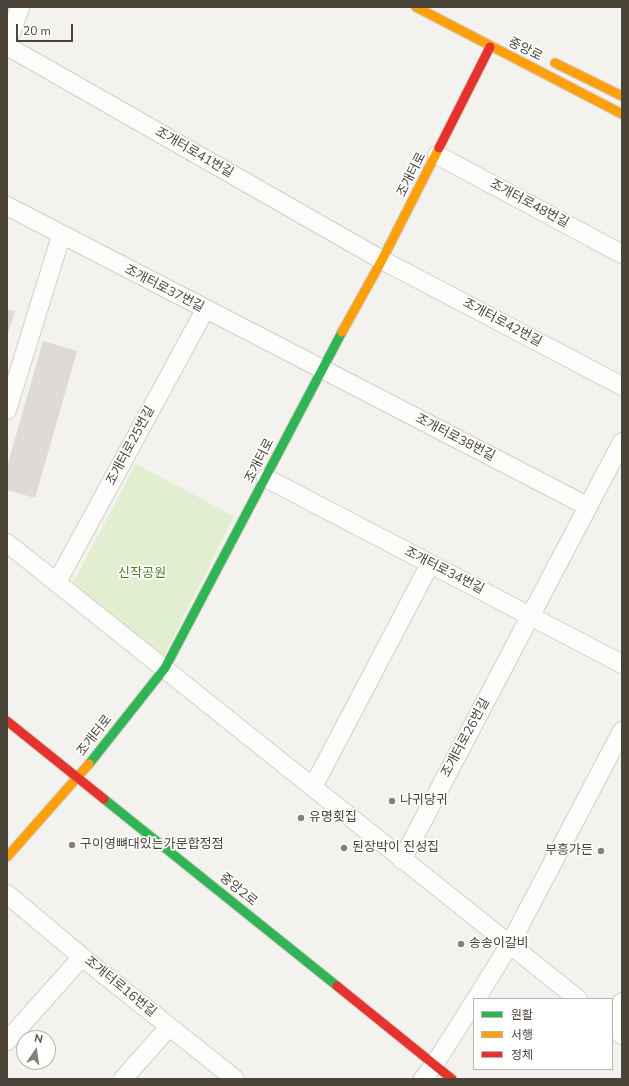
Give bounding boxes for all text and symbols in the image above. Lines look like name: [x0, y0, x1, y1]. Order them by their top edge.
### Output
scale bar: [18, 16, 75, 42]
text: 20 m: [23, 23, 51, 39]
street label: 중앙로: [505, 35, 545, 65]
street label: 조개터로41번길: [152, 124, 236, 182]
street label: 조개터로: [394, 150, 430, 200]
street label: 조개터로48번길: [487, 177, 571, 231]
street label: 조개터로37번길: [122, 262, 206, 316]
street label: 조개터로42번길: [460, 296, 544, 350]
street label: 조개터로25번길: [104, 404, 158, 488]
street label: 조개터로38번길: [413, 411, 497, 465]
street label: 조개터로: [242, 436, 278, 486]
street label: 조개터로34번길: [402, 544, 486, 598]
park label: 신작공원: [118, 566, 166, 582]
street label: 조개터로26번길: [439, 696, 493, 780]
street label: 조개터로: [74, 712, 116, 760]
place label: 나귀당귀: [400, 793, 448, 809]
marker: 나귀당귀: [387, 796, 397, 806]
place label: 유명횟집: [309, 810, 357, 826]
marker: 유명횟집: [296, 813, 306, 823]
place label: 구이영뼈대있는가문합정점: [80, 837, 224, 853]
marker: 구이영뼈대있는가문합정점: [67, 840, 77, 850]
place label: 된장박이 진성집: [352, 840, 439, 856]
marker: 된장박이 진성집: [339, 843, 349, 853]
place label: 부흥가든: [545, 843, 593, 859]
marker: 부흥가든: [596, 846, 606, 856]
street label: 중앙2로: [216, 870, 260, 910]
place label: 송송이갈비: [469, 936, 529, 952]
marker: 송송이갈비: [456, 939, 466, 949]
street label: 조개터로16번길: [81, 953, 159, 1021]
legend: [473, 998, 613, 1070]
text: 원활: [511, 1007, 533, 1023]
text: 서행: [511, 1027, 533, 1043]
north arrow: [16, 1030, 56, 1070]
text: N: [33, 1031, 44, 1047]
text: 정체: [511, 1047, 533, 1063]

